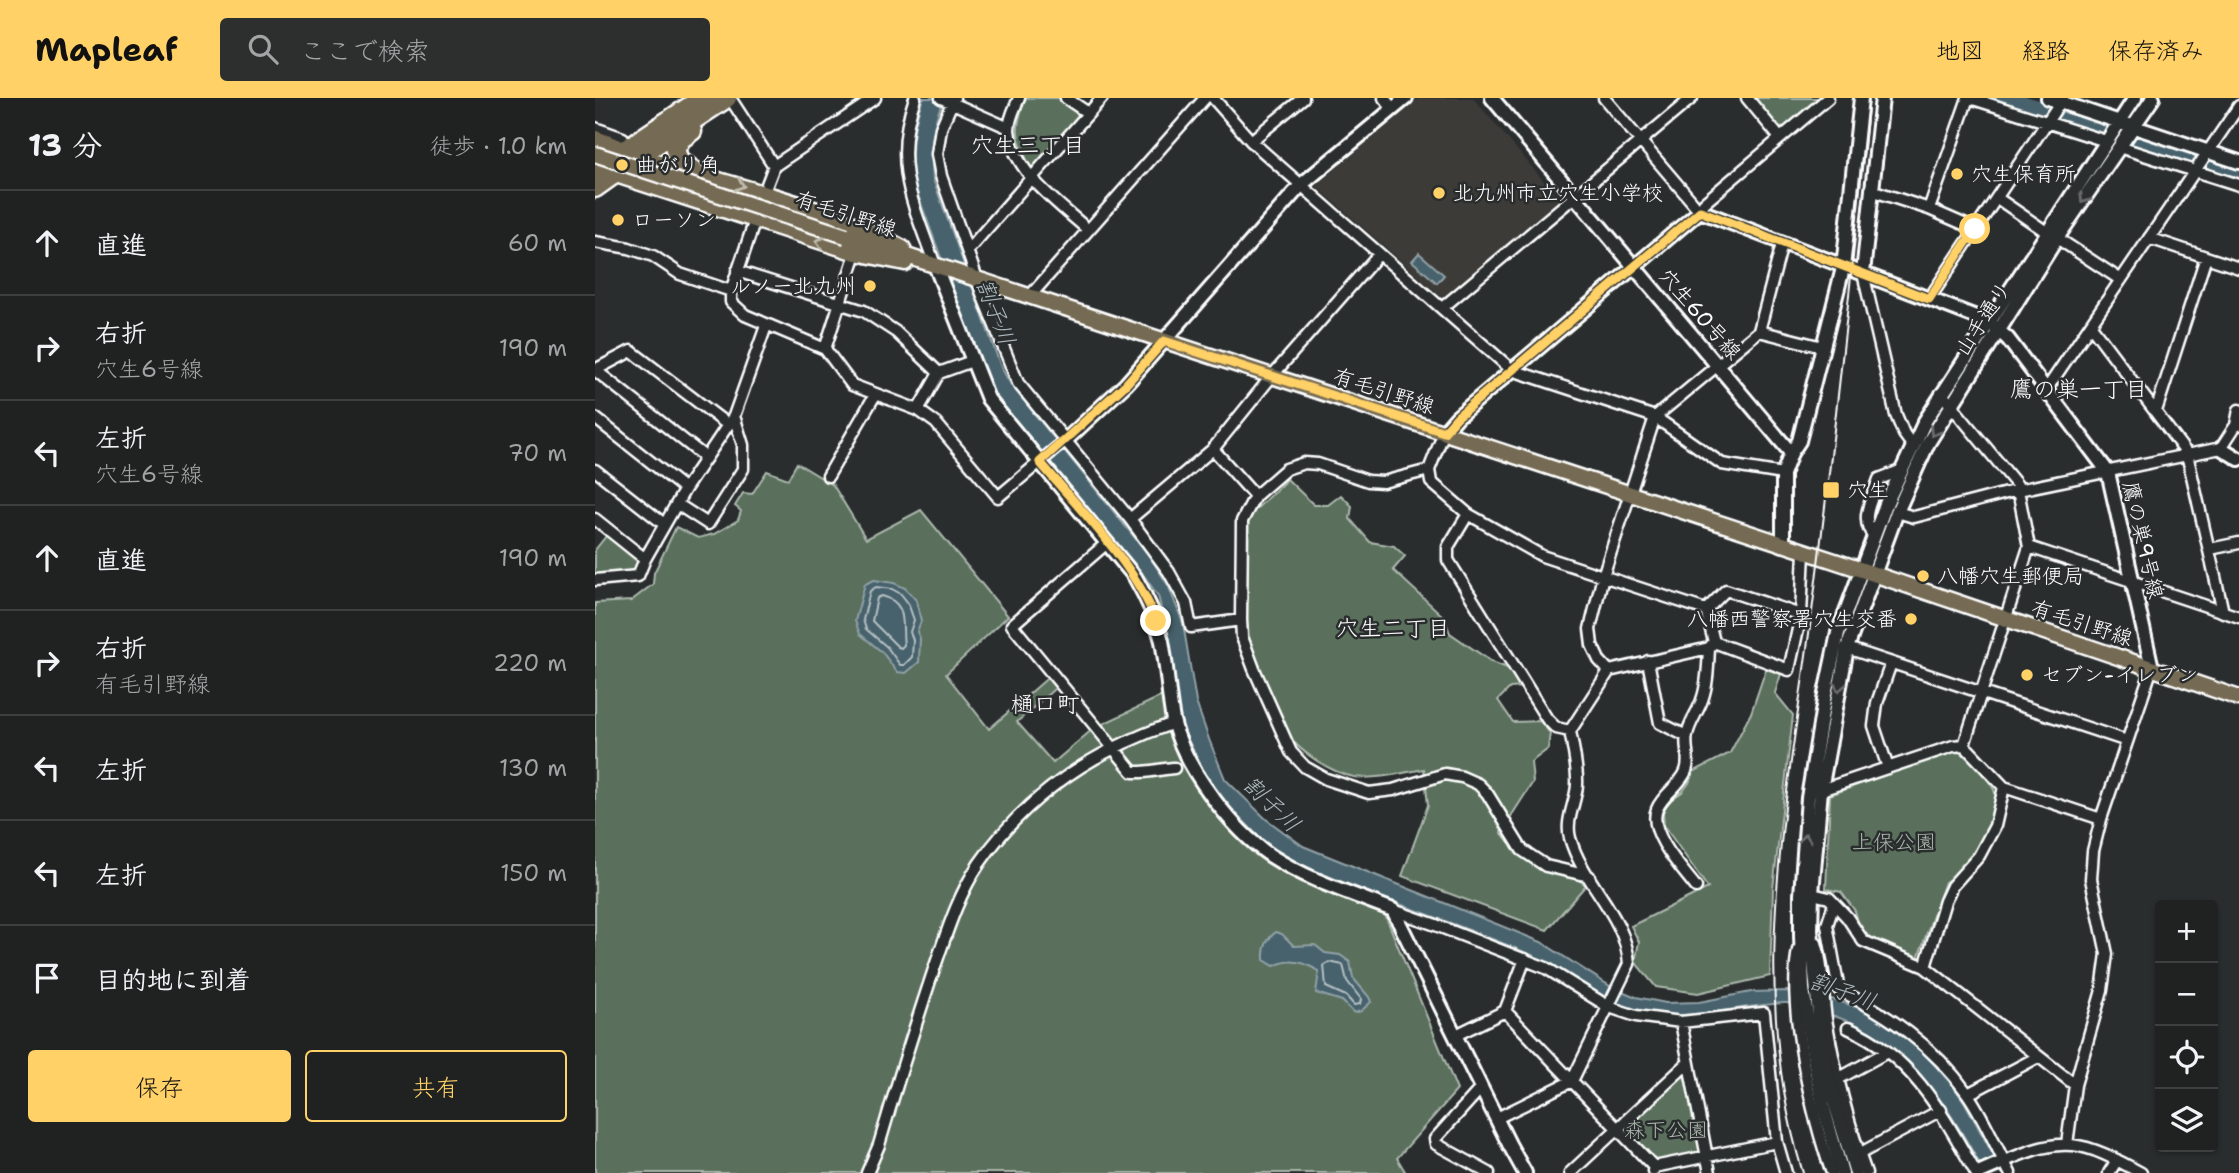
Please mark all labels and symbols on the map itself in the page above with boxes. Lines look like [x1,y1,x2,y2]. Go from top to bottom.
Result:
district label: 穴生三丁目 [971,130,1086,160]
place label: 曲がり角 [636,151,720,179]
marker: 曲がり角 [614,157,630,173]
place label: 穴生保育所 [1971,160,2076,188]
marker: 穴生保育所 [1949,166,1965,182]
one-way arrow [734,177,746,192]
place label: 北九州市立穴生小学校 [1453,179,1663,207]
street label: 有毛引野線 [792,184,900,244]
marker: 北九州市立穴生小学校 [1431,185,1447,201]
one-way arrow [2079,191,2092,204]
place label: ローソン [632,206,716,234]
marker: ローソン [610,212,626,228]
route start [1959,213,1990,244]
one-way arrow [815,235,827,250]
street label: 穴生60号線 [1652,262,1748,366]
place label: ルノー北九州 [730,272,856,300]
water label: 割子川 [970,274,1022,350]
street label: 山手通り [1948,276,2018,362]
marker: ルノー北九州 [862,278,878,294]
street label: 有毛引野線 [1330,361,1438,421]
district label: 鷹の巣一丁目 [2010,374,2148,404]
one-way arrow [1930,425,1943,438]
place label: 穴生 [1847,476,1889,504]
street label: 鷹の巣9号線 [2116,479,2170,601]
marker: 穴生 [1821,480,1841,500]
place label: 八幡穴生郵便局 [1937,562,2084,590]
marker: 八幡穴生郵便局 [1915,568,1931,584]
street label: 有毛引野線 [2028,593,2136,653]
route end [1140,605,1171,636]
place label: 八幡西警察署穴生交番 [1687,605,1897,633]
marker: 八幡西警察署穴生交番 [1903,611,1919,627]
district label: 穴生二丁目 [1336,613,1451,643]
place label: セブン-イレブン [2041,661,2198,689]
marker: セブン-イレブン [2019,667,2035,683]
one-way arrow [1833,681,1848,693]
district label: 樋口町 [1011,689,1080,719]
water label: 割子川 [1237,769,1307,839]
park label: 上保公園 [1852,828,1936,856]
one-way arrow [1797,832,1812,843]
water label: 割子川 [1805,965,1881,1017]
park label: 森下公園 [1624,1116,1708,1144]

